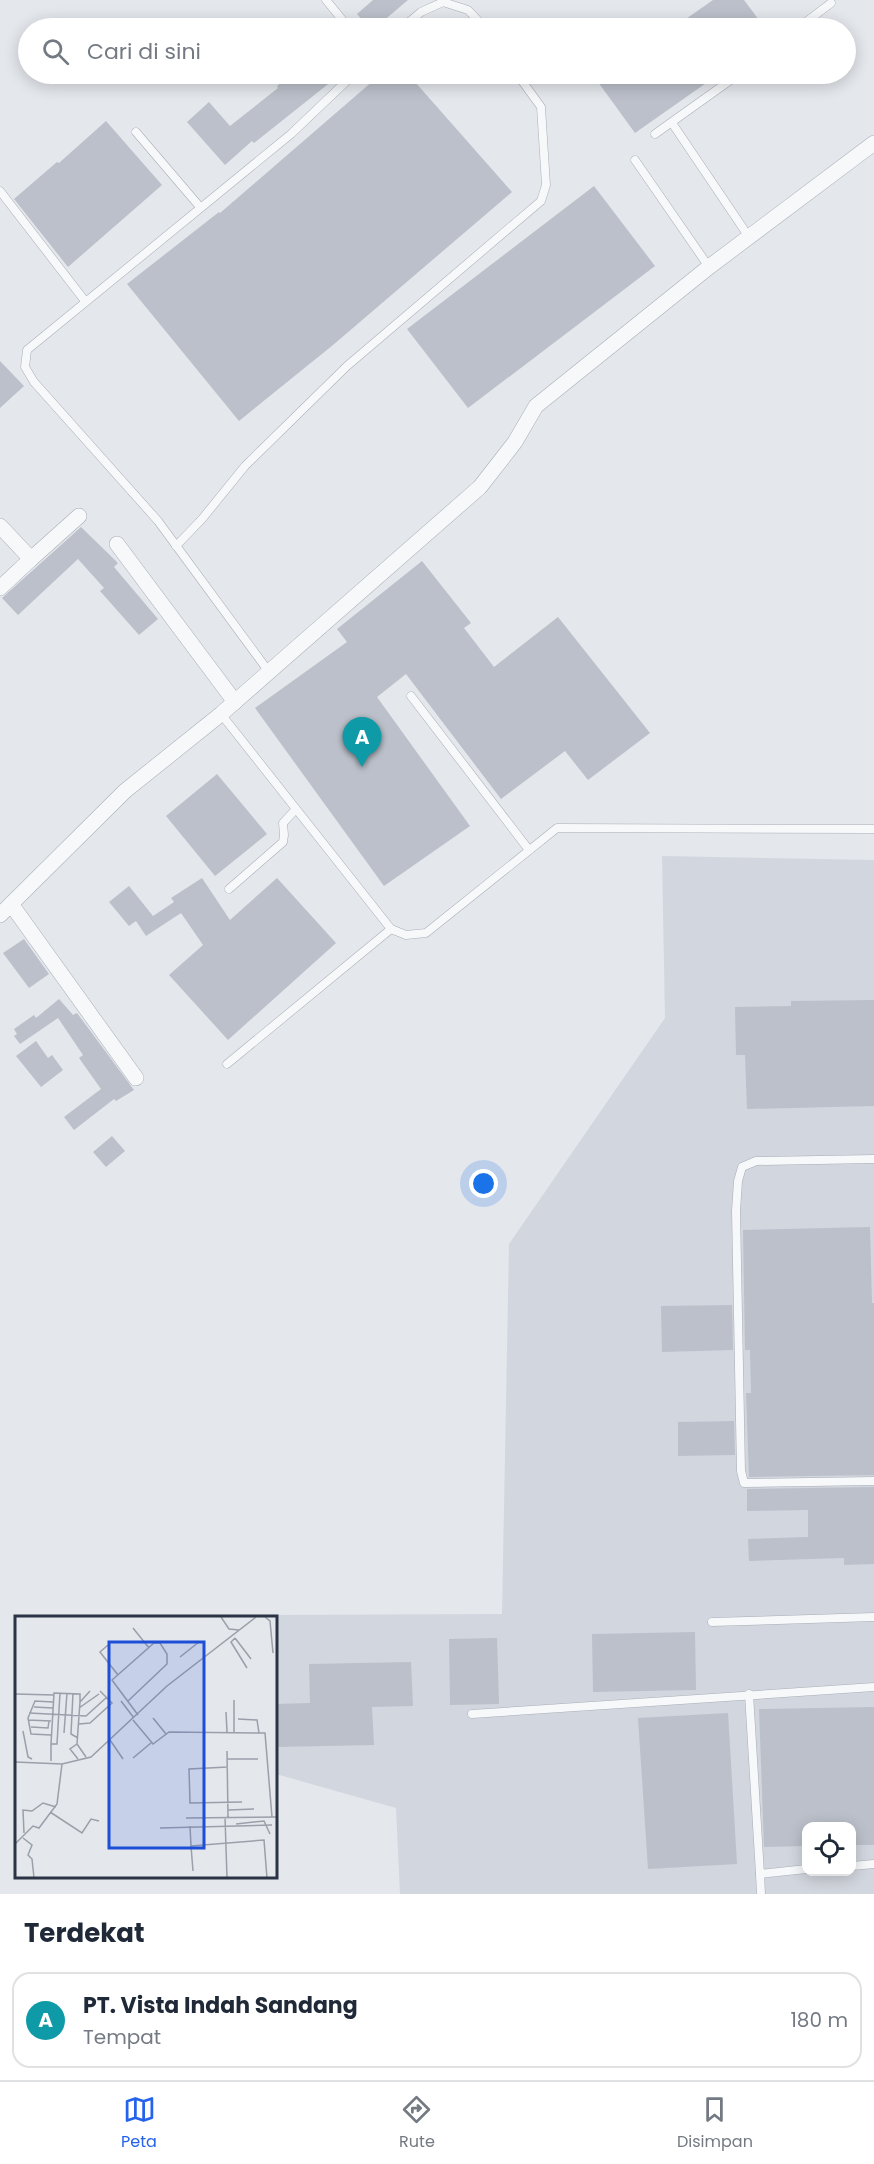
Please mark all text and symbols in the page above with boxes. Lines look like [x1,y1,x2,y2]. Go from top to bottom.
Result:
search box [18,18,856,84]
icon: search [39,35,72,68]
text: Cari di sini [87,36,201,67]
pin: A [342,718,382,767]
your location [469,1169,498,1198]
inset map [15,1616,278,1879]
map controls [802,1822,856,1876]
button: locate [802,1822,856,1876]
text: Terdekat [24,1915,144,1951]
text: PT. Vista Indah Sandang [83,1990,358,2021]
text: A [38,2006,53,2034]
text: 180 m [790,2006,848,2034]
text: Tempat [83,2023,161,2051]
tab: Peta [121,2093,157,2154]
tab: Rute [399,2093,435,2154]
tab: Disimpan [677,2093,753,2154]

